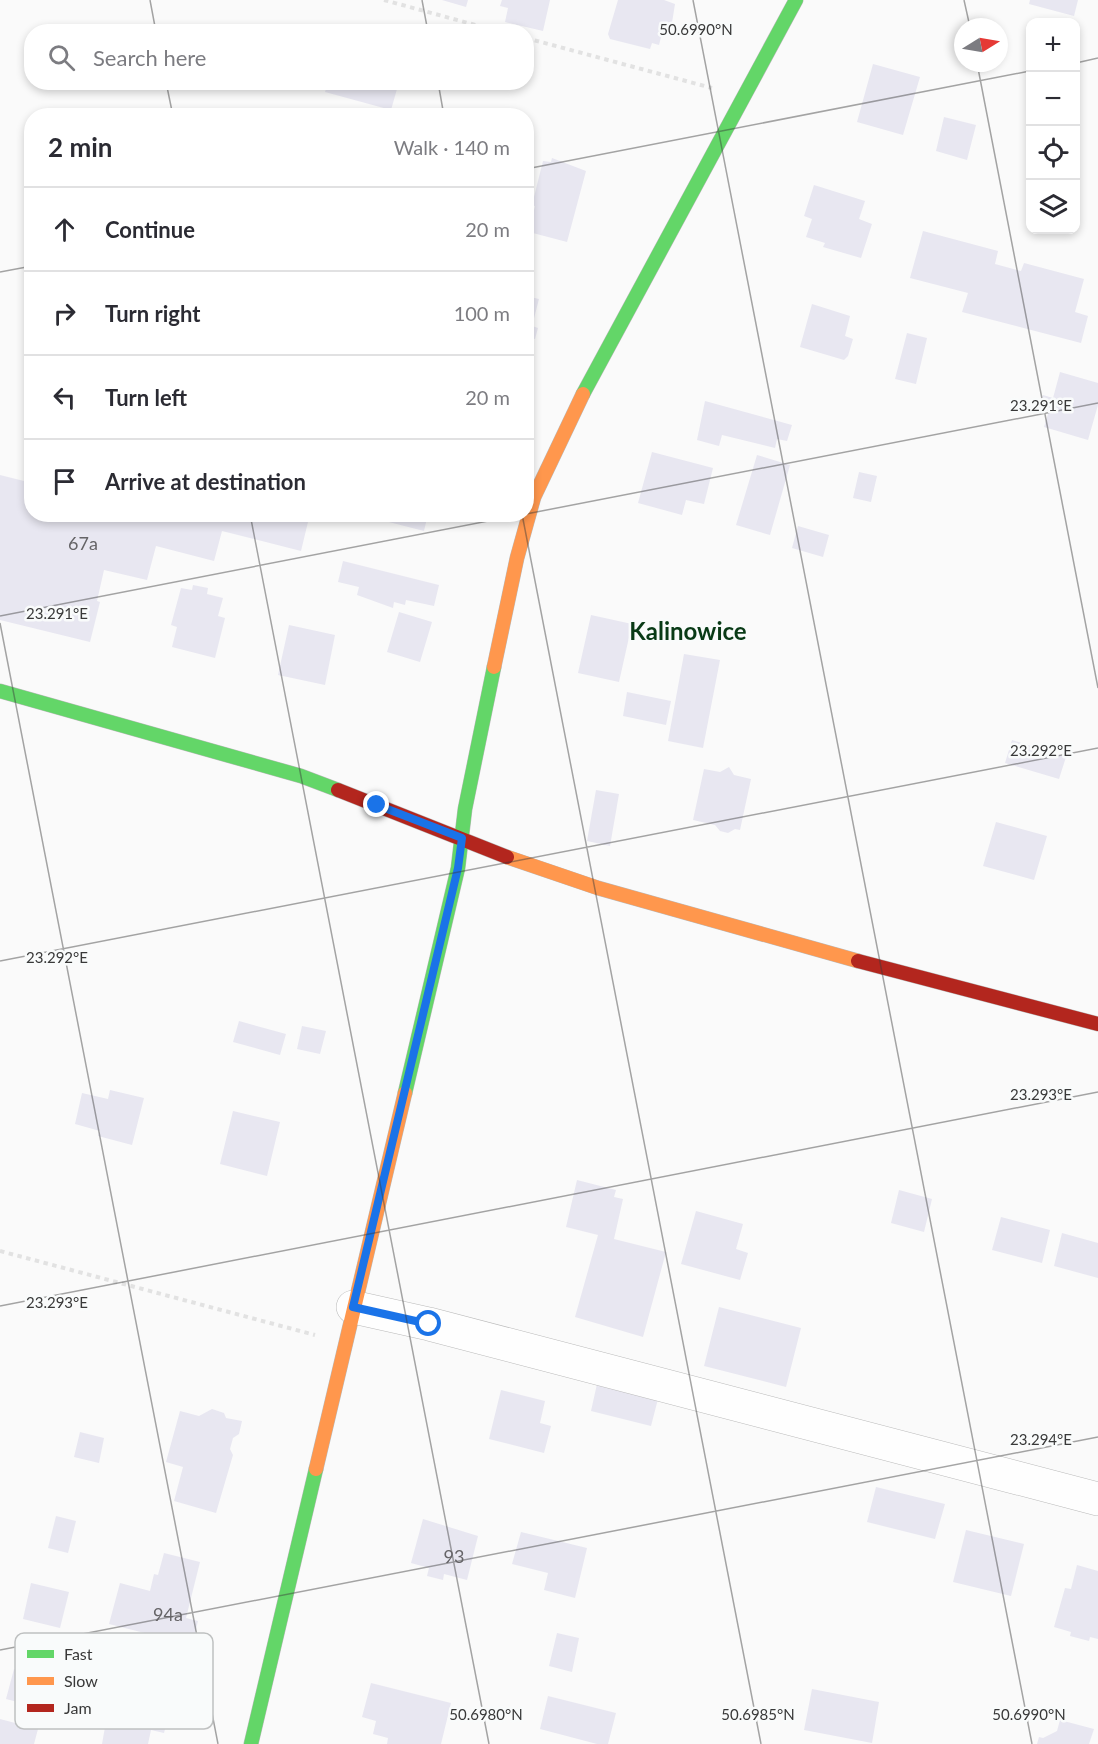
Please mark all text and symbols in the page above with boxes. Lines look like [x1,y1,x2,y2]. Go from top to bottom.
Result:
north arrow [954,18,1008,72]
map controls [1026,18,1080,234]
button: + [1026,18,1080,72]
text: 50.6990°N [659,20,733,38]
search box [24,24,534,90]
icon: search [45,41,78,74]
text: Search here [93,44,206,71]
button: − [1026,72,1080,126]
button: locate [1026,126,1080,180]
text: 2 min [48,131,112,163]
text: Walk · 140 m [394,135,510,159]
button: layers [1026,180,1080,234]
icon: ahead [48,213,81,246]
text: Continue [105,216,195,243]
text: 20 m [465,217,510,241]
icon: right [48,297,81,330]
text: Turn right [105,300,200,327]
text: 100 m [454,301,510,325]
icon: left [48,381,81,414]
text: Turn left [105,384,187,411]
text: 20 m [465,385,510,409]
text: 23.291°E [1010,396,1072,414]
icon: arrive [48,465,81,498]
text: Arrive at destination [105,468,306,495]
house number: 67a [68,532,98,554]
text: 23.291°E [26,604,88,622]
district label: Kalinowice [629,616,747,645]
text: 23.292°E [1010,741,1072,759]
route end [363,791,389,817]
text: 23.292°E [26,948,88,966]
text: 23.293°E [1010,1085,1072,1103]
text: 23.293°E [26,1293,88,1311]
route start [415,1310,441,1336]
text: 23.294°E [1010,1430,1072,1448]
house number: 93 [444,1545,464,1567]
house number: 94a [153,1603,183,1625]
legend [15,1633,213,1729]
text: Fast [64,1644,93,1663]
text: Slow [64,1671,98,1690]
text: Jam [64,1698,92,1717]
text: 50.6980°N [449,1705,523,1723]
text: 50.6985°N [721,1705,795,1723]
text: 50.6990°N [992,1705,1066,1723]

